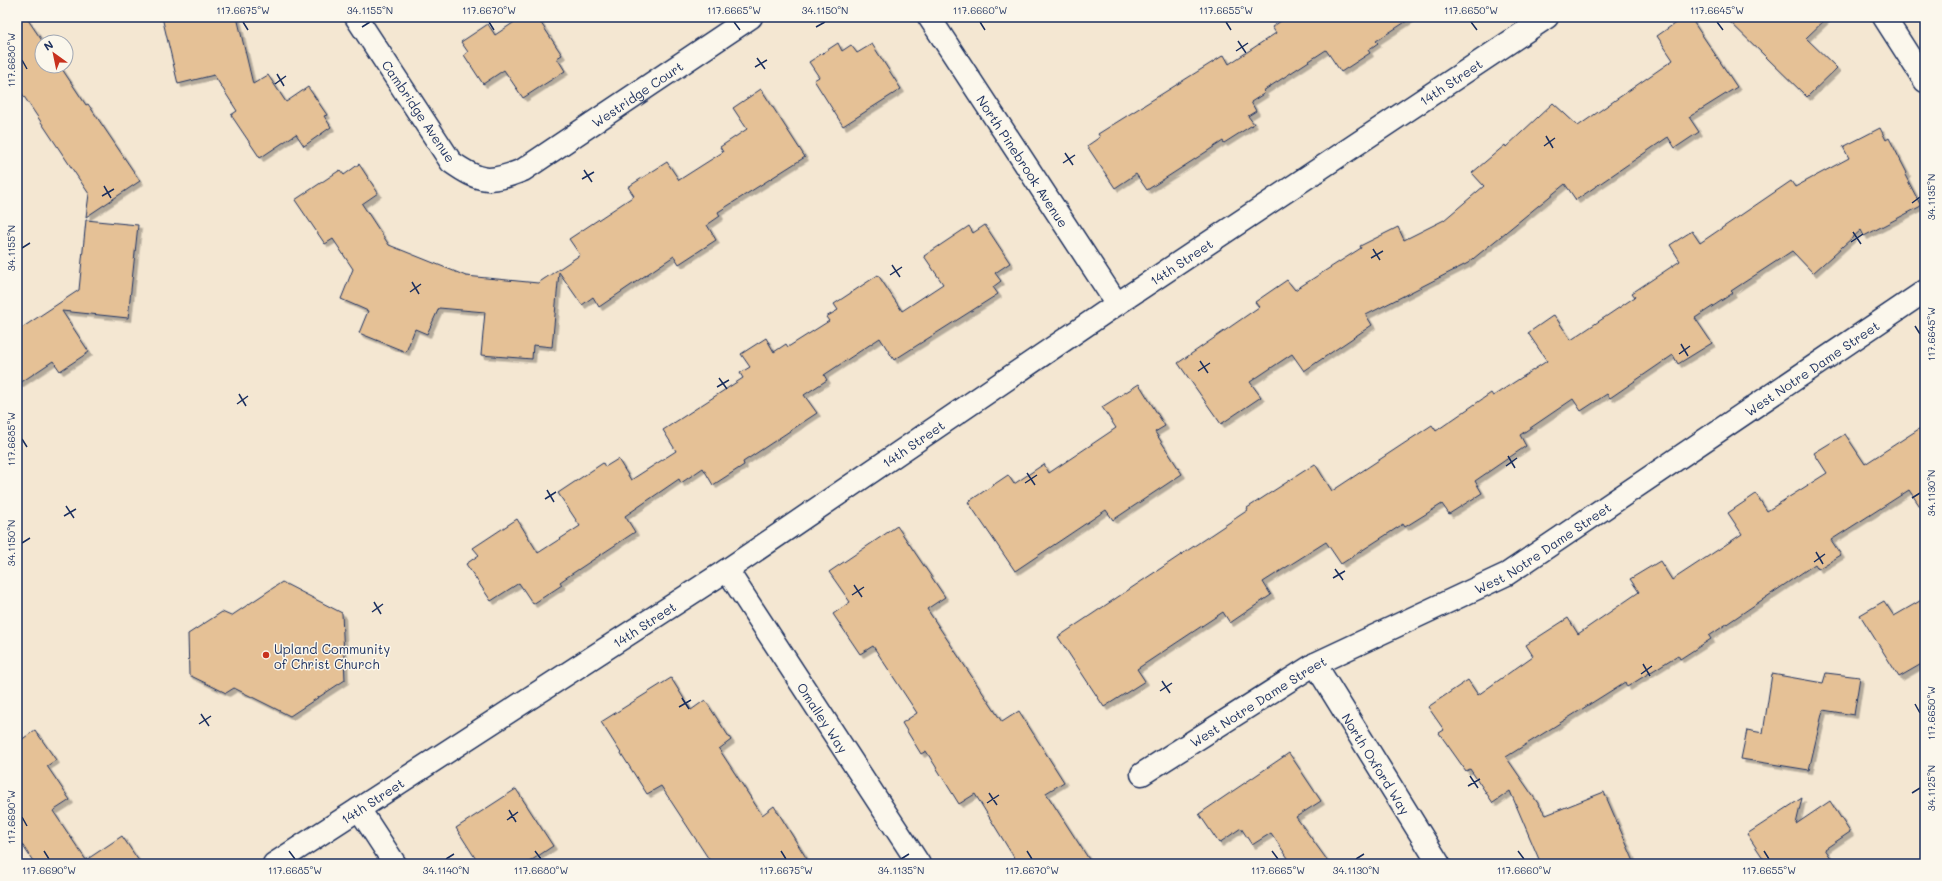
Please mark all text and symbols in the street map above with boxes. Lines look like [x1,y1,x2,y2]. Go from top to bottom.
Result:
text: 117.6675°W [216,3,270,17]
text: 34.1155°N [347,3,393,17]
text: 117.6670°W [462,3,516,17]
text: 117.6665°W [707,3,761,17]
text: 34.1150°N [802,3,848,17]
text: 117.6660°W [953,3,1007,17]
text: 117.6655°W [1199,3,1253,17]
text: 117.6650°W [1444,3,1498,17]
text: 117.6645°W [1690,3,1744,17]
text: 117.6680°W [4,33,18,87]
north arrow [34,34,74,74]
text: N [41,37,56,54]
street label: 14th Street [1416,54,1485,109]
street label: Cambridge Avenue [379,57,459,165]
street label: Westridge Court [588,57,686,130]
street label: North Pinebrook Avenue [974,92,1073,230]
text: 34.1135°N [1924,174,1938,220]
text: 34.1155°N [4,225,18,271]
street label: 14th Street [1146,234,1216,288]
text: 117.6645°W [1924,307,1938,361]
street label: West Notre Dame Street [1741,316,1882,419]
text: 117.6685°W [4,412,18,466]
street label: 14th Street [878,416,948,471]
text: 34.1130°N [1924,470,1938,516]
street label: West Notre Dame Street [1471,498,1614,597]
text: 34.1150°N [4,520,18,566]
street label: 14th Street [609,597,679,651]
place label: Upland Community of Christ Church [274,640,390,672]
marker: Upland Community of Christ Church [261,650,271,660]
street label: West Notre Dame Street [1186,651,1329,750]
street label: Omalley Way [794,679,853,756]
text: 117.6650°W [1924,686,1938,740]
street label: North Oxford Way [1339,710,1415,817]
text: 34.1125°N [1924,765,1938,811]
street label: 14th Street [337,773,407,827]
text: 117.6690°W [4,790,18,844]
text: 117.6690°W [22,863,76,877]
text: 117.6685°W [268,863,322,877]
text: 34.1140°N [423,863,469,877]
text: 117.6680°W [514,863,568,877]
text: 117.6675°W [759,863,813,877]
text: 34.1135°N [878,863,924,877]
text: 117.6670°W [1005,863,1059,877]
text: 117.6665°W [1251,863,1305,877]
text: 34.1130°N [1333,863,1379,877]
text: 117.6660°W [1497,863,1551,877]
text: 117.6655°W [1742,863,1796,877]

